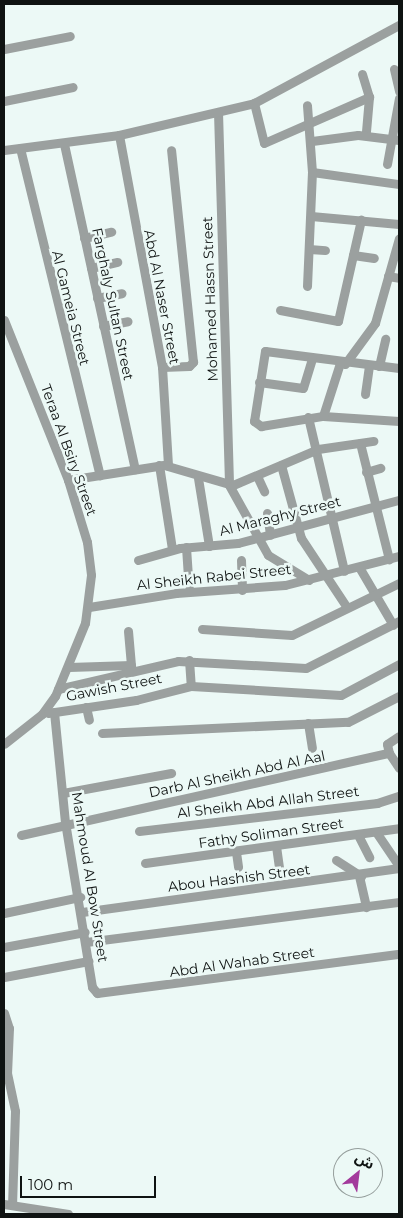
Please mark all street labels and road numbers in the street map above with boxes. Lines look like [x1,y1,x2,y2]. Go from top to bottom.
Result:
street label: Mohamed Hassn Street [199,216,221,382]
street label: Farghaly Sultan Street [89,226,137,382]
street label: Abd Al Naser Street [141,228,183,366]
street label: Al Gameia Street [49,249,93,367]
street label: Teraa Al Bsiry Street [37,382,101,518]
street label: Al Maraghy Street [217,493,343,539]
street label: Al Sheikh Rabei Street [136,561,292,593]
street label: Gawish Street [65,669,163,705]
street label: Darb Al Sheikh Abd Al Aal [147,747,327,801]
street label: Al Sheikh Abd Allah Street [176,782,360,822]
street label: Mahmoud Al Bow Street [68,791,112,963]
street label: Fathy Soliman Street [197,814,345,852]
street label: Abou Hashish Street [167,861,311,895]
street label: Abd Al Wahab Street [168,943,316,981]

